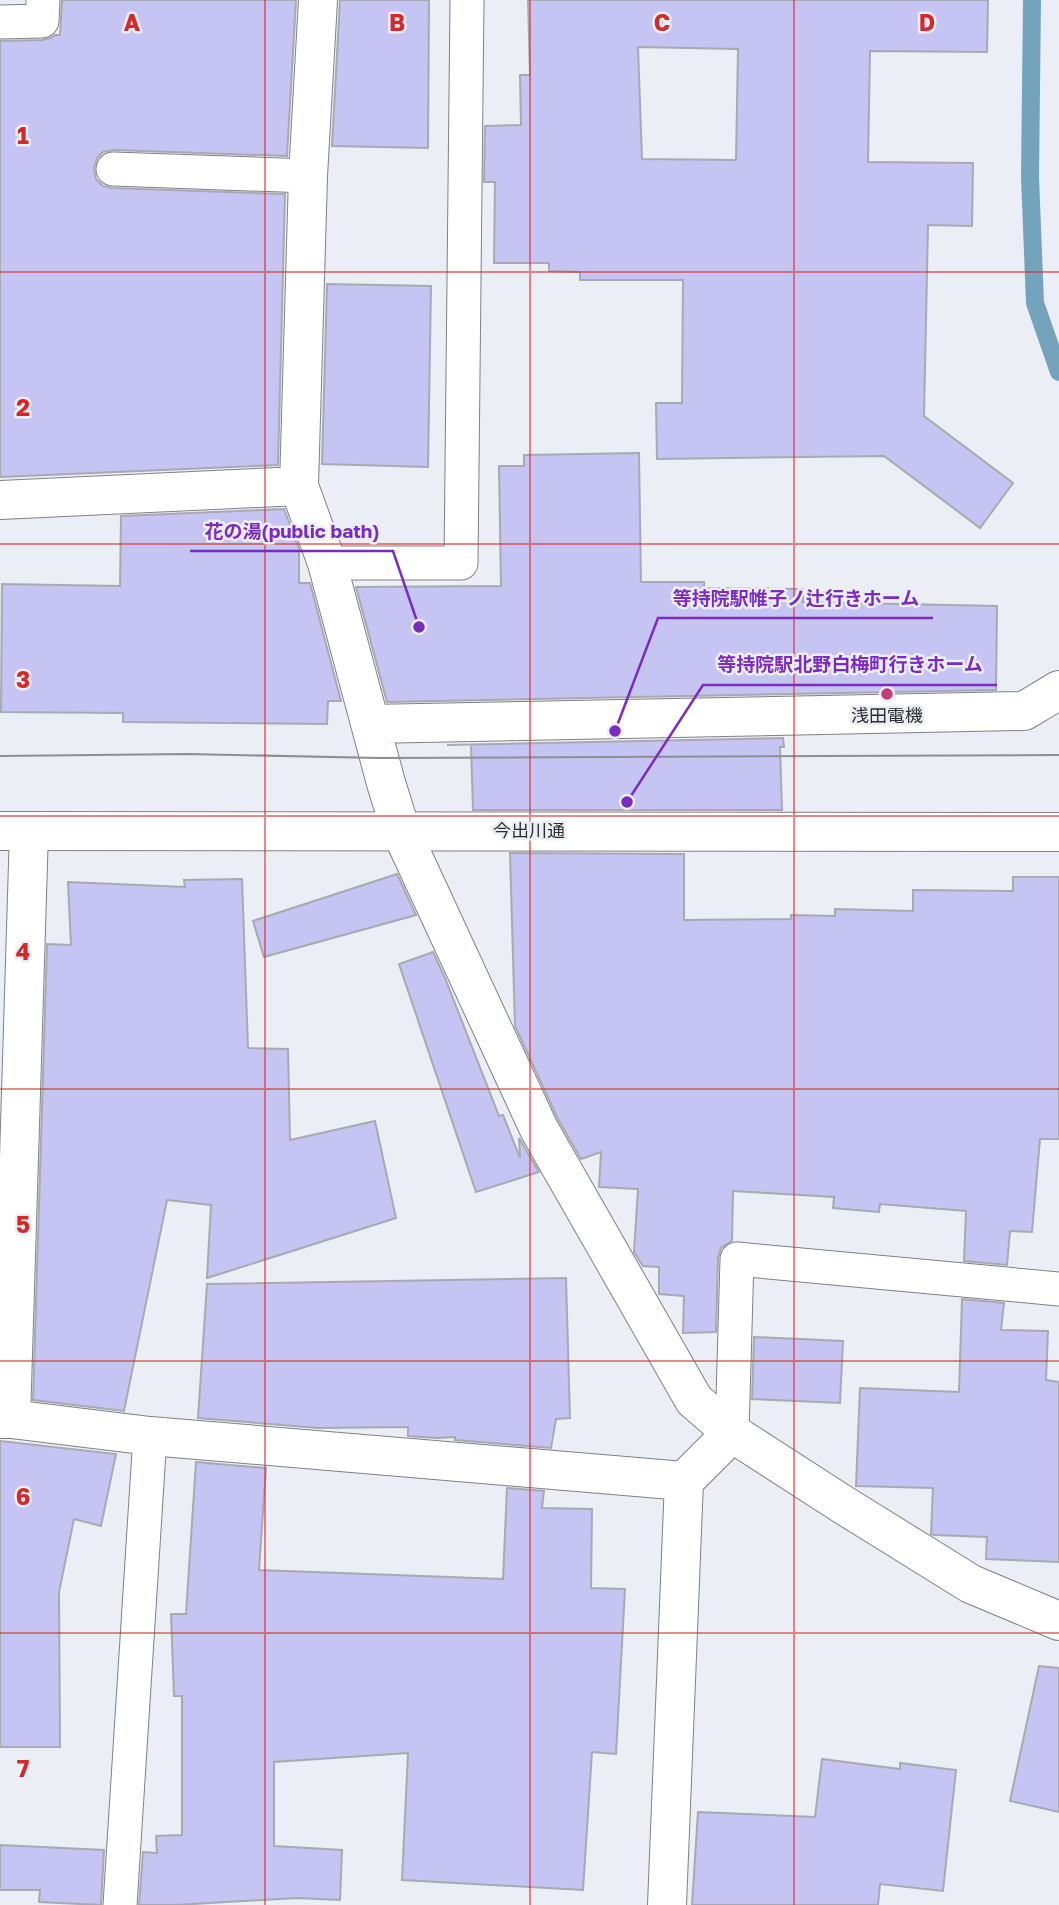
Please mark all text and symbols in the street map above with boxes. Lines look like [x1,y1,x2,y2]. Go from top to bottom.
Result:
text: A [124,8,141,36]
text: B [389,8,405,36]
text: C [654,8,670,36]
text: D [919,8,935,36]
text: 1 [17,121,29,149]
text: 2 [16,393,30,421]
callout: 花の湯(public bath) [190,511,393,551]
text: 花の湯(public bath) [204,519,380,542]
callout: 等持院駅帷子ノ辻行きホーム [658,578,933,618]
text: 等持院駅帷子ノ辻行きホーム [673,586,919,609]
callout: 等持院駅北野白梅町行きホーム [703,645,997,685]
text: 等持院駅北野白梅町行きホーム [717,652,983,675]
text: 3 [16,665,30,693]
marker: 浅田電機 [879,686,895,702]
place label: 浅田電機 [851,704,923,726]
street label: 今出川通 [493,819,565,841]
text: 4 [16,937,30,965]
text: 5 [16,1210,30,1238]
text: 6 [16,1482,30,1510]
text: 7 [17,1754,29,1782]

